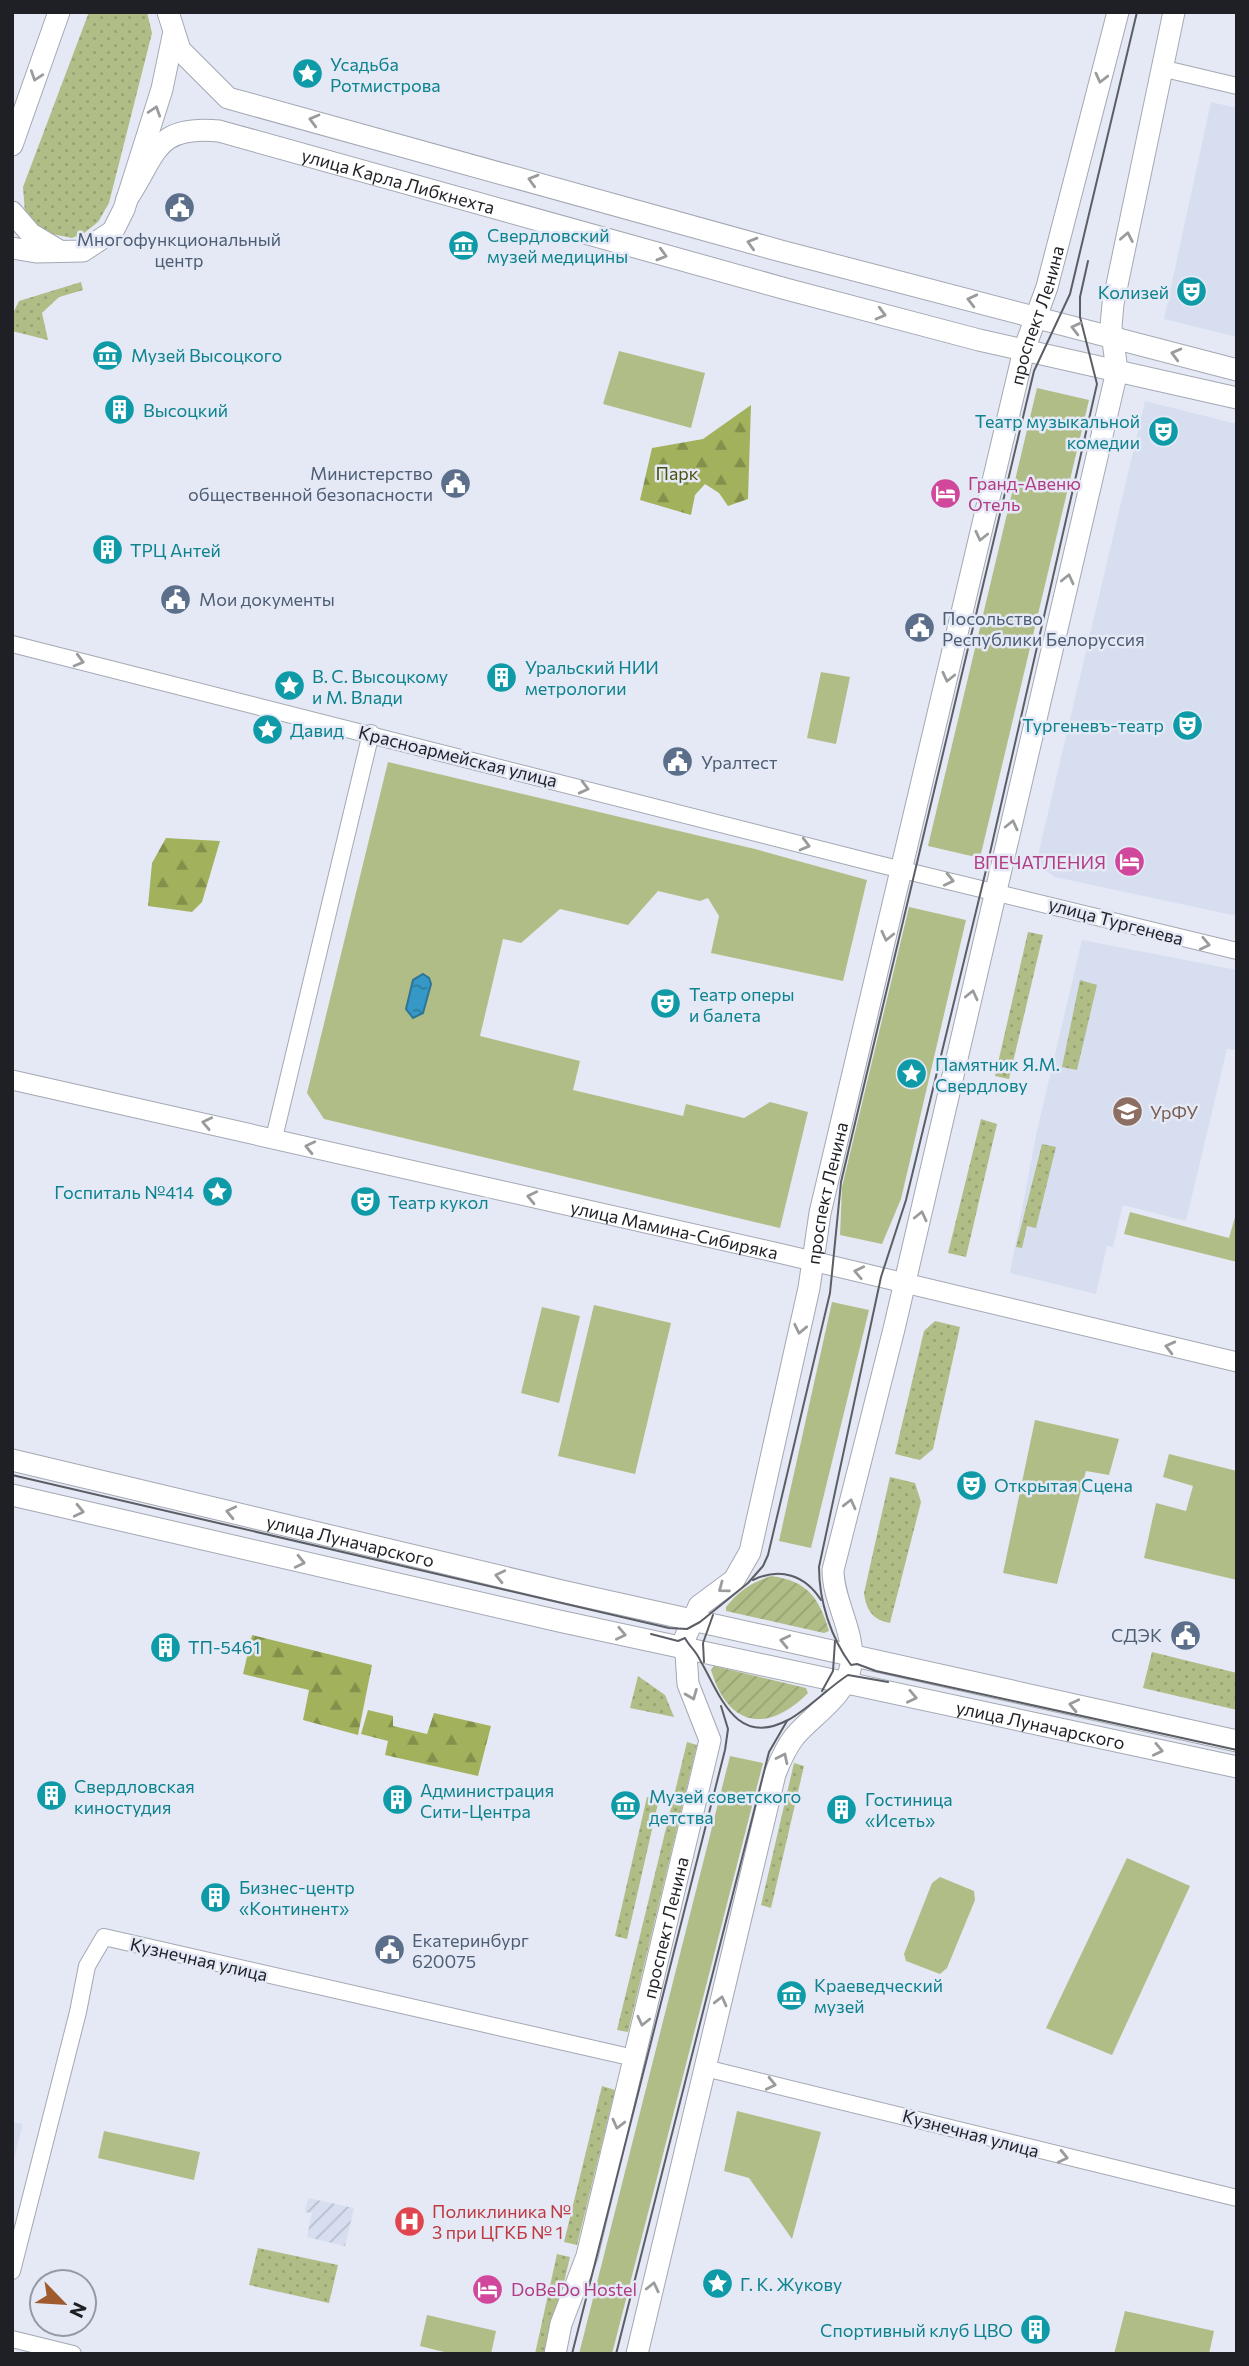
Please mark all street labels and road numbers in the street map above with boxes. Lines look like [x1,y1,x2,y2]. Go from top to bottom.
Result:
street label: улица Карла Либкнехта [299,144,497,218]
street label: проспект Ленина [1005,243,1068,387]
street label: Красноармейская улица [356,721,560,791]
street label: улица Тургенева [1046,892,1186,950]
street label: проспект Ленина [802,1120,852,1266]
street label: улица Мамина-Сибиряка [568,1195,780,1264]
street label: улица Луначарского [264,1510,437,1571]
street label: улица Луначарского [954,1696,1127,1754]
street label: проспект Ленина [638,1854,693,2001]
street label: Кузнечная улица [128,1932,270,1986]
street label: Кузнечная улица [900,2104,1042,2162]

